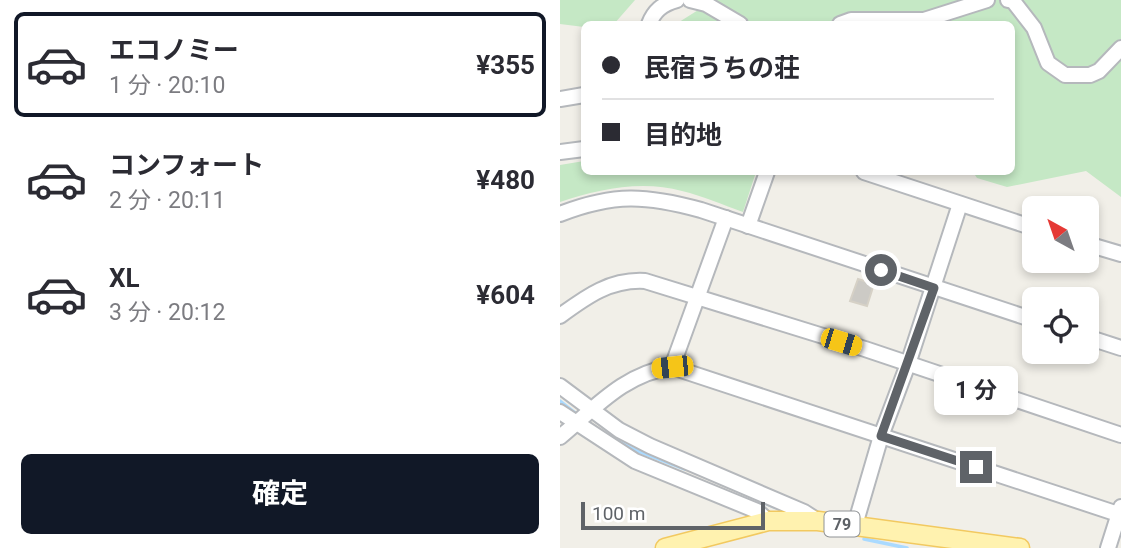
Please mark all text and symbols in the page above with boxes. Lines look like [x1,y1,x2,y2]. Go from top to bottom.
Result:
icon: car [25,33,88,96]
text: エコノミー [109,35,239,65]
text: ¥355 [476,50,535,80]
text: 民宿うちの荘 [644,53,800,83]
text: 1 分 · 20:10 [109,72,225,99]
text: 目的地 [644,120,722,150]
icon: car [25,148,88,211]
text: コンフォート [109,150,264,180]
text: ¥480 [476,165,535,195]
text: 2 分 · 20:11 [109,187,225,214]
north arrow [1022,196,1099,273]
map controls [1022,196,1099,364]
route start [865,254,897,286]
icon: car [25,263,88,326]
text: XL [109,263,140,293]
text: ¥604 [476,280,535,310]
button: locate [1022,287,1099,364]
text: 3 分 · 20:12 [109,299,225,326]
car [818,326,865,358]
car [651,354,694,380]
callout: 1 分 [934,365,1018,414]
text: 1 分 [955,377,997,404]
route end [960,451,992,483]
button: 確定 [21,454,539,534]
scale bar [581,499,765,531]
text: 100 m [592,502,645,525]
road number: 79 [824,512,860,537]

